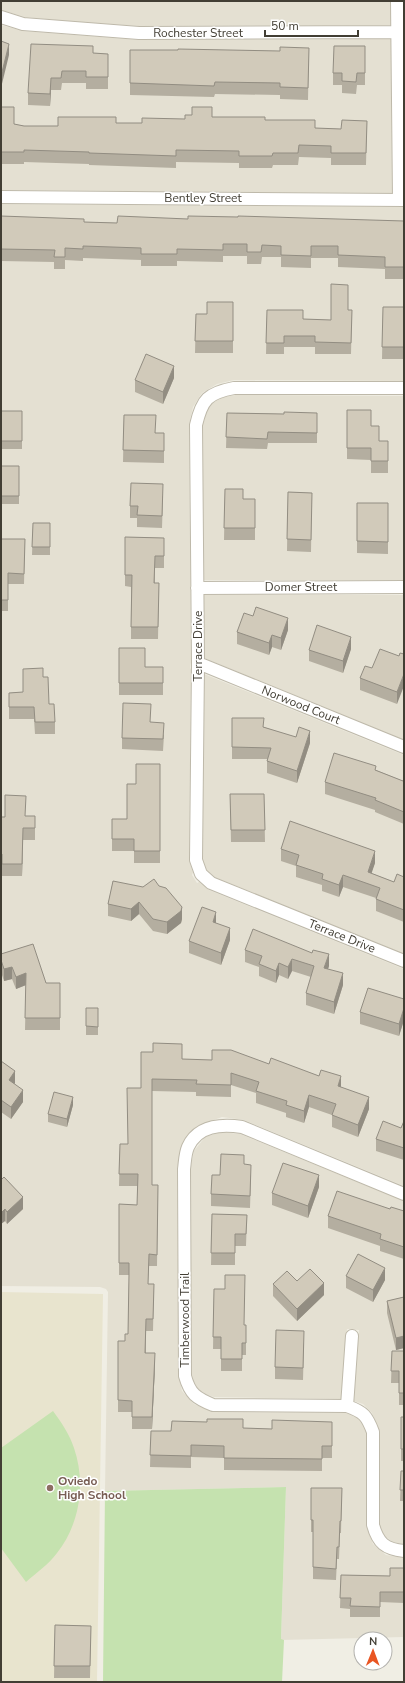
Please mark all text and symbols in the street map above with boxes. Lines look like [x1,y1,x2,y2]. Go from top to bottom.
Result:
scale bar [265,12,358,38]
text: 50 m [271,18,299,34]
street label: Rochester Street [153,25,244,41]
street label: Bentley Street [164,190,242,206]
street label: Domer Street [265,579,338,595]
street label: Terrace Drive [190,611,206,681]
street label: Norwood Court [259,682,343,728]
street label: Terrace Drive [306,915,378,957]
street label: Timberwood Trail [177,1272,193,1367]
place label: Oviedo High School [58,1473,126,1503]
marker: Oviedo High School [45,1483,55,1493]
north arrow [353,1631,393,1671]
text: N [369,1634,377,1649]

